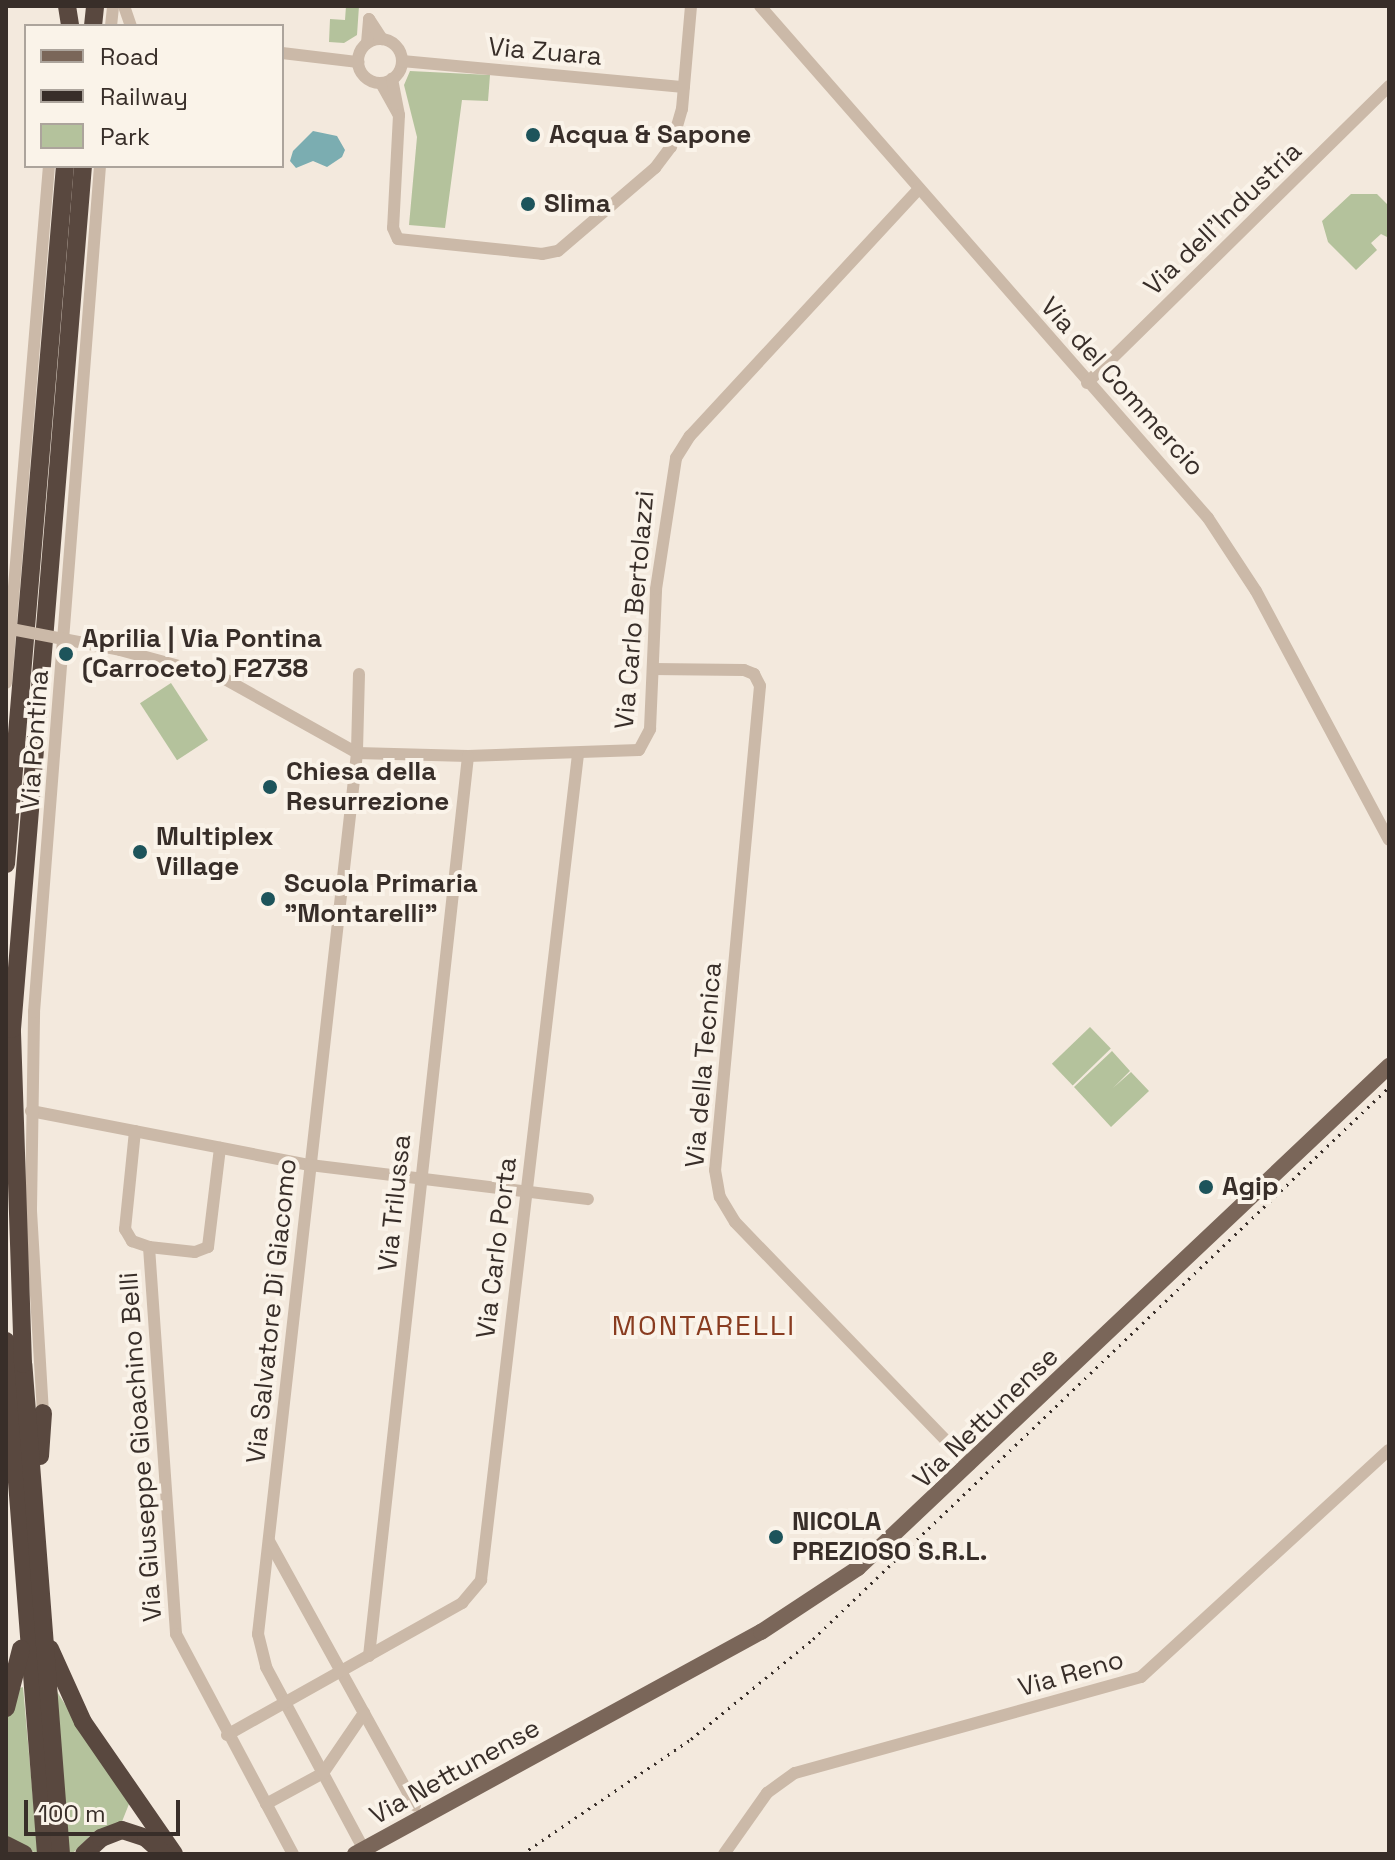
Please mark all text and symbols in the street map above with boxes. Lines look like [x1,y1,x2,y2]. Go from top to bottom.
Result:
legend [24,24,284,168]
street label: Via Zuara [487,31,603,73]
text: Road [100,41,159,72]
text: Railway [100,81,188,112]
place label: Acqua & Sapone [549,119,751,151]
text: Park [100,121,150,152]
marker: Acqua & Sapone [524,126,542,144]
street label: Via dell'Industria [1138,136,1308,302]
place label: Slima [544,188,611,220]
marker: Slima [519,195,537,213]
street label: Via del Commercio [1034,291,1210,483]
street label: Via Carlo Bertolazzi [609,489,661,731]
place label: Aprilia | Via Pontina (Carroceto) F2738 [82,623,322,684]
marker: Aprilia | Via Pontina (Carroceto) F2738 [57,645,75,663]
street label: Via Pontina [15,669,55,811]
place label: Chiesa della Resurrezione [286,756,449,818]
marker: Chiesa della Resurrezione [261,778,279,796]
place label: Multiplex Village [156,821,274,882]
marker: Multiplex Village [131,843,149,861]
place label: Scuola Primaria "Montarelli" [284,868,478,930]
marker: Scuola Primaria "Montarelli" [259,890,277,908]
street label: Via della Tecnica [679,961,729,1169]
street label: Via Trilussa [372,1133,418,1273]
street label: Via Carlo Porta [470,1155,524,1341]
street label: Via Salvatore Di Giacomo [240,1157,304,1465]
place label: Agip [1222,1171,1279,1203]
marker: Agip [1197,1178,1215,1196]
street label: Via Giuseppe Gioachino Belli [113,1271,169,1623]
district label: MONTARELLI [612,1308,796,1342]
street label: Via Nettunense [907,1341,1065,1495]
place label: NICOLA PREZIOSO S.R.L. [792,1506,987,1568]
marker: NICOLA PREZIOSO S.R.L. [767,1528,785,1546]
street label: Via Reno [1015,1644,1127,1704]
street label: Via Nettunense [365,1712,545,1832]
scale bar [28,1784,184,1834]
text: 100 m [38,1798,106,1829]

